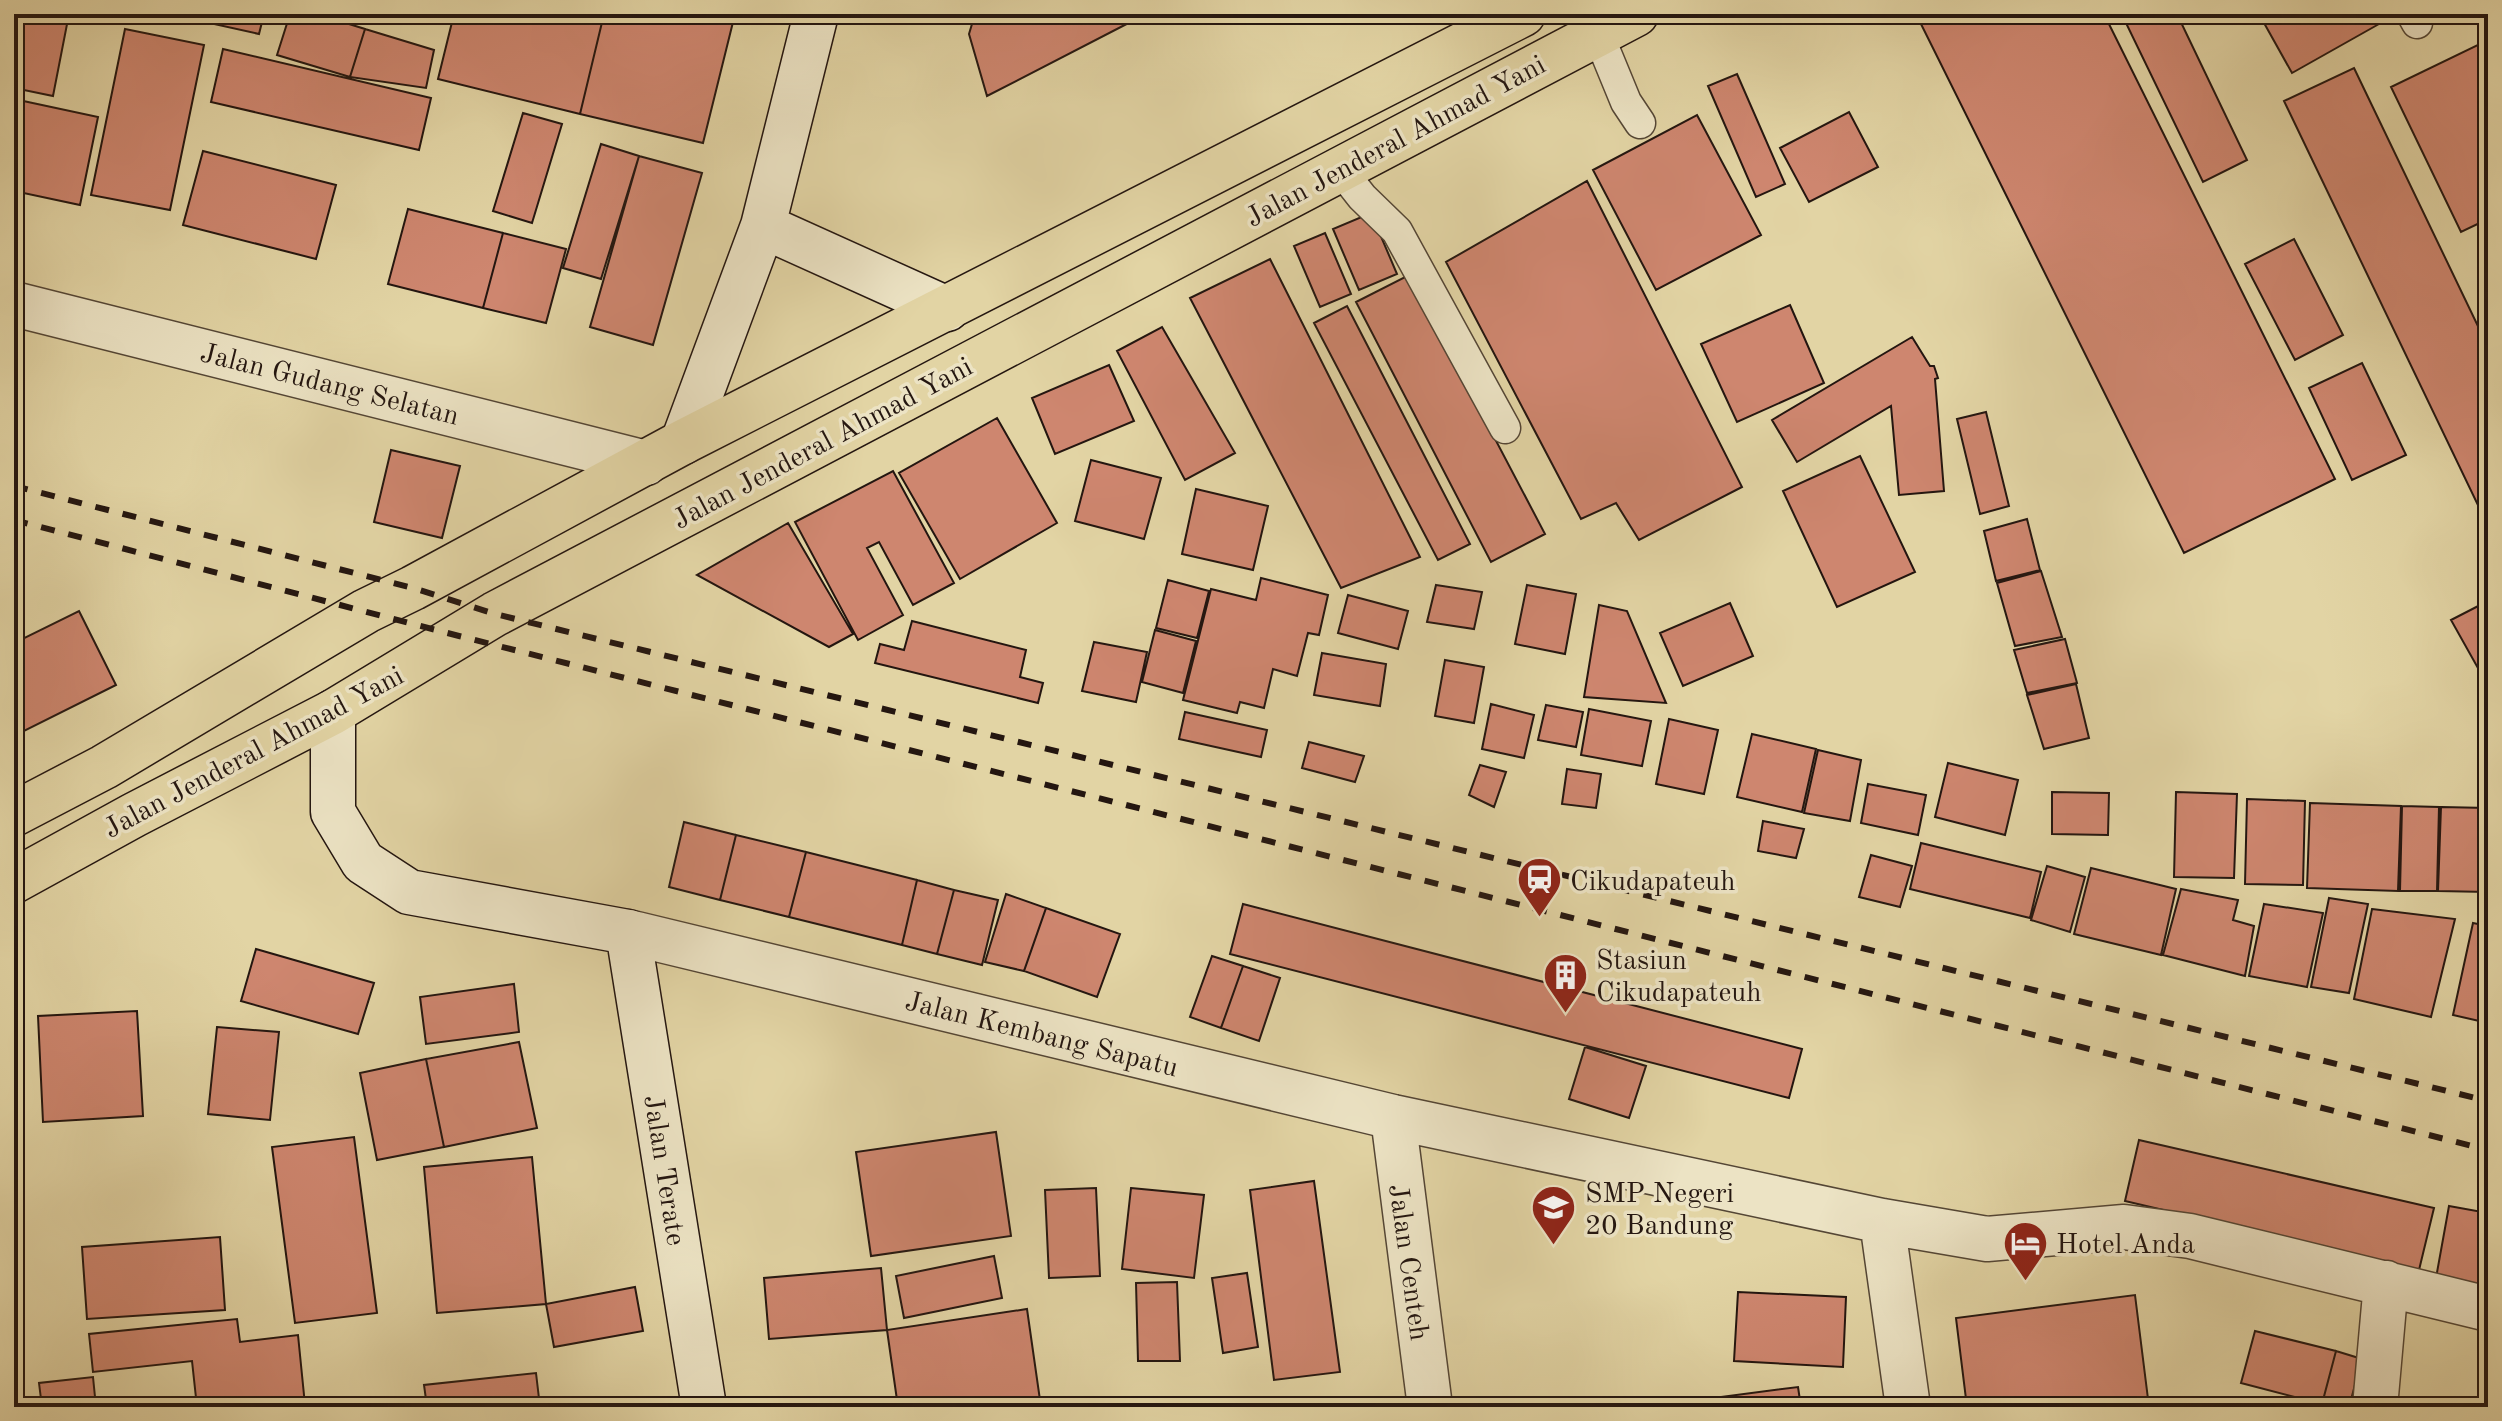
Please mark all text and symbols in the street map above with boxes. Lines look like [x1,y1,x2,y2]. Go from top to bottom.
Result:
street label: Jalan Jenderal Ahmad Yani [1242,52,1551,234]
street label: Jalan Gudang Selatan [197,340,461,432]
street label: Jalan Jenderal Ahmad Yani [669,354,978,536]
street label: Jalan Jenderal Ahmad Yani [100,663,409,845]
station icon: Cikudapateuh [1515,856,1563,919]
place label: Cikudapateuh [1570,869,1735,897]
place label: Stasiun Cikudapateuh [1596,948,1761,1008]
building icon: Stasiun Cikudapateuh [1541,951,1589,1014]
street label: Jalan Kembang Sapatu [902,988,1181,1083]
street label: Jalan Terate [637,1093,689,1248]
place label: SMP Negeri 20 Bandung [1585,1181,1734,1241]
street label: Jalan Centeh [1382,1182,1432,1343]
school or university icon: SMP Negeri 20 Bandung [1530,1184,1578,1247]
hotel icon: Hotel Anda [2001,1219,2049,1282]
place label: Hotel Anda [2056,1232,2195,1260]

